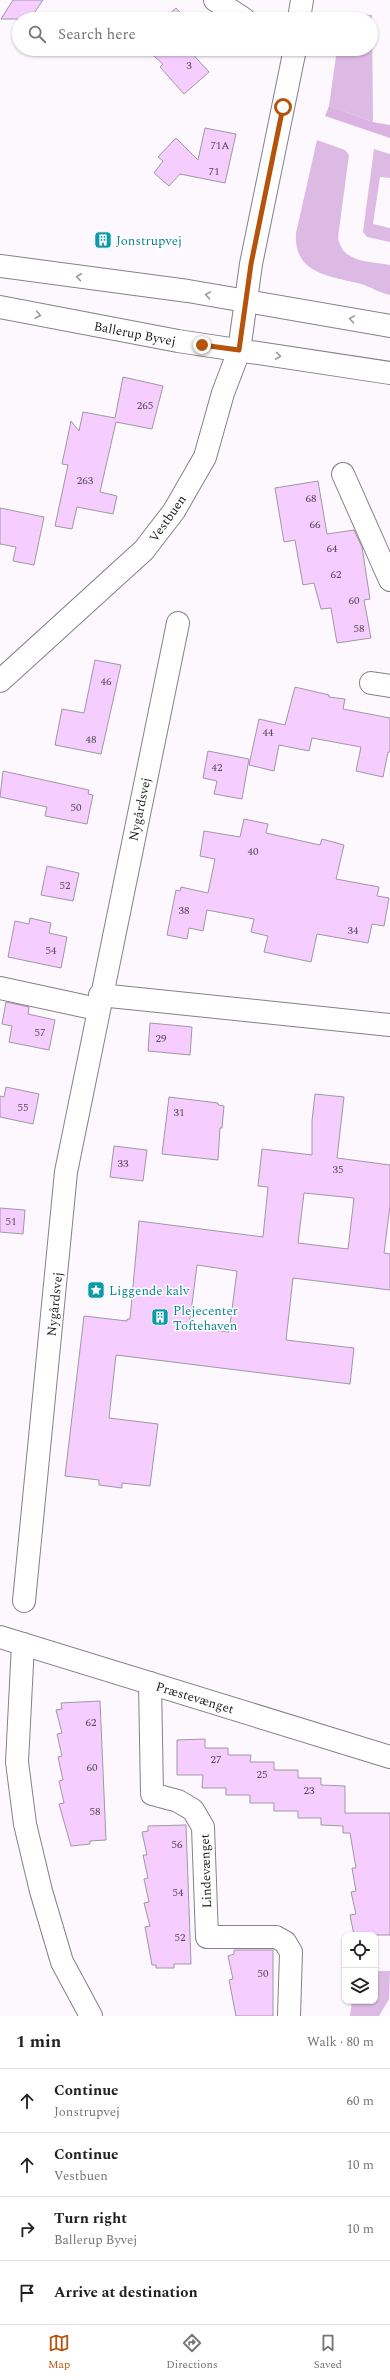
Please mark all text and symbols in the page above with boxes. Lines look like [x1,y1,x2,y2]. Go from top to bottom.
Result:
search box [12,12,378,56]
icon: search [26,23,48,45]
text: Search here [58,23,136,46]
house number: 3 [186,57,192,74]
route start [274,98,292,116]
house number: 71A [210,137,230,154]
house number: 71 [209,163,220,180]
building icon: Jonstrupvej [93,230,113,250]
place label: Jonstrupvej [116,231,182,251]
one-way arrow [76,273,82,282]
one-way arrow [205,291,211,300]
one-way arrow [35,310,41,318]
one-way arrow [348,315,355,324]
street label: Ballerup Byvej [92,316,178,352]
route end [193,336,211,354]
one-way arrow [275,351,281,360]
house number: 265 [137,397,153,414]
house number: 263 [77,472,94,489]
street label: Vestbuen [144,490,192,546]
house number: 68 [306,490,317,507]
house number: 66 [310,516,321,533]
house number: 64 [327,540,338,557]
house number: 62 [331,566,342,583]
house number: 60 [349,592,360,609]
house number: 58 [354,620,365,637]
house number: 46 [101,673,112,690]
house number: 44 [263,724,274,741]
house number: 48 [86,731,97,748]
house number: 42 [212,759,223,776]
street label: Nygårdsvej [123,776,156,843]
house number: 50 [71,799,82,816]
house number: 40 [248,843,259,860]
house number: 52 [60,877,71,894]
house number: 38 [179,902,190,919]
house number: 34 [348,922,359,939]
house number: 54 [46,942,57,959]
house number: 57 [35,1024,46,1041]
house number: 29 [156,1030,167,1047]
house number: 55 [18,1099,29,1116]
house number: 31 [174,1104,185,1121]
house number: 33 [118,1155,129,1172]
house number: 35 [333,1161,344,1178]
house number: 51 [6,1213,17,1230]
street label: Nygårdsvej [42,1271,68,1337]
place icon: Liggende kalv [86,1280,106,1300]
place label: Liggende kalv [109,1281,190,1301]
place label: Plejecenter Toftehaven [173,1301,238,1336]
building icon: Plejecenter Toftehaven [150,1307,170,1327]
street label: Præstevænget [153,1677,237,1719]
house number: 62 [86,1714,97,1731]
house number: 27 [211,1751,222,1768]
house number: 60 [87,1759,98,1776]
house number: 25 [257,1766,268,1783]
house number: 23 [304,1782,315,1799]
house number: 58 [90,1803,101,1820]
street label: Lindevænget [195,1833,217,1909]
house number: 56 [172,1836,183,1853]
house number: 54 [173,1884,184,1901]
house number: 52 [175,1929,186,1946]
map controls [342,1932,378,2004]
button: locate [342,1932,378,1968]
house number: 50 [258,1965,269,1982]
button: layers [342,1968,378,2004]
text: 1 min [16,2029,61,2055]
text: Walk · 80 m [307,2032,374,2052]
text: Continue [54,2079,119,2102]
icon: ahead [16,2090,38,2112]
text: 60 m [347,2091,374,2111]
text: Jonstrupvej [54,2102,120,2122]
text: Continue [54,2143,119,2166]
icon: ahead [16,2154,38,2176]
text: 10 m [347,2155,374,2175]
text: Vestbuen [54,2166,108,2186]
text: Turn right [54,2207,127,2230]
icon: right [16,2218,38,2240]
text: 10 m [347,2219,374,2239]
text: Ballerup Byvej [54,2230,137,2250]
text: Arrive at destination [54,2281,198,2304]
icon: arrive [16,2282,38,2304]
tab: Map [48,2332,70,2373]
tab: Directions [166,2332,218,2373]
tab: Saved [314,2332,342,2373]

